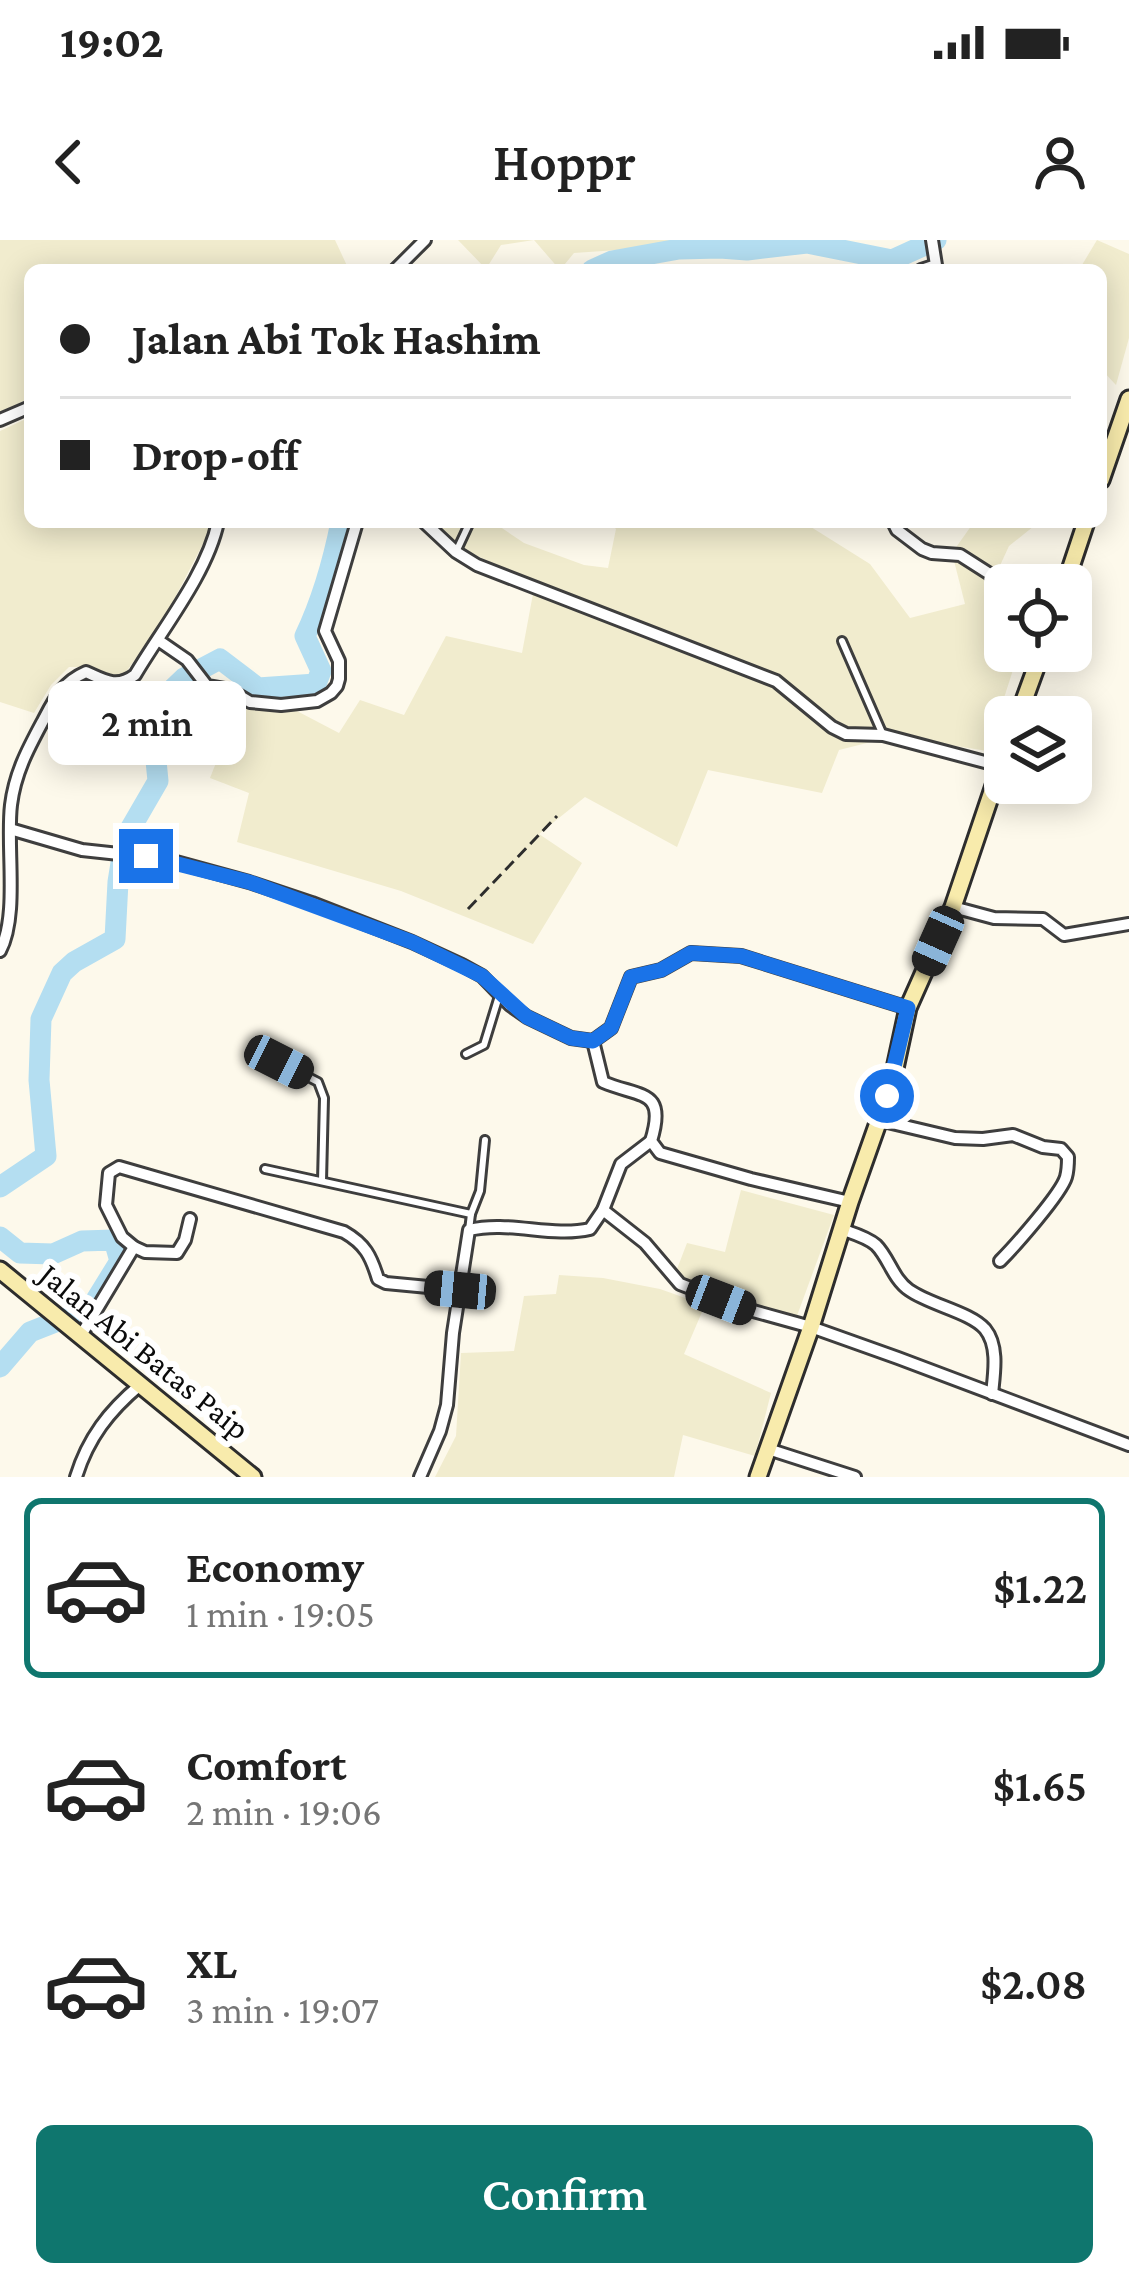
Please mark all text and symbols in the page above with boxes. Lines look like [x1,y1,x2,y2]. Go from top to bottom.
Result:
text: 19:02 [60,17,164,67]
icon: back [36,129,102,195]
icon: person [1027,129,1093,195]
text: Hoppr [493,132,636,192]
text: Jalan Abi Tok Hashim [132,314,541,364]
text: Drop-off [132,430,299,480]
map controls [984,564,1092,804]
button: locate [984,564,1092,672]
callout: 2 min [47,682,245,766]
button: layers [984,696,1092,804]
text: 2 min [101,701,193,744]
route end [119,829,173,883]
car [907,901,969,981]
car [239,1030,319,1094]
route start [860,1069,914,1123]
street label: Jalan Abi Batas Paip [30,1253,257,1447]
car [423,1269,497,1311]
car [681,1270,761,1330]
icon: car [42,1534,150,1642]
text: Economy [186,1542,364,1592]
text: $1.22 [993,1563,1087,1613]
text: 1 min · 19:05 [186,1592,375,1635]
icon: car [42,1732,150,1840]
text: Comfort [186,1740,347,1790]
text: $1.65 [993,1761,1087,1811]
text: 2 min · 19:06 [186,1790,382,1833]
icon: car [42,1930,150,2038]
text: XL [186,1938,237,1988]
text: $2.08 [980,1959,1087,2009]
text: 3 min · 19:07 [186,1988,379,2031]
button: Confirm [36,2125,1093,2263]

